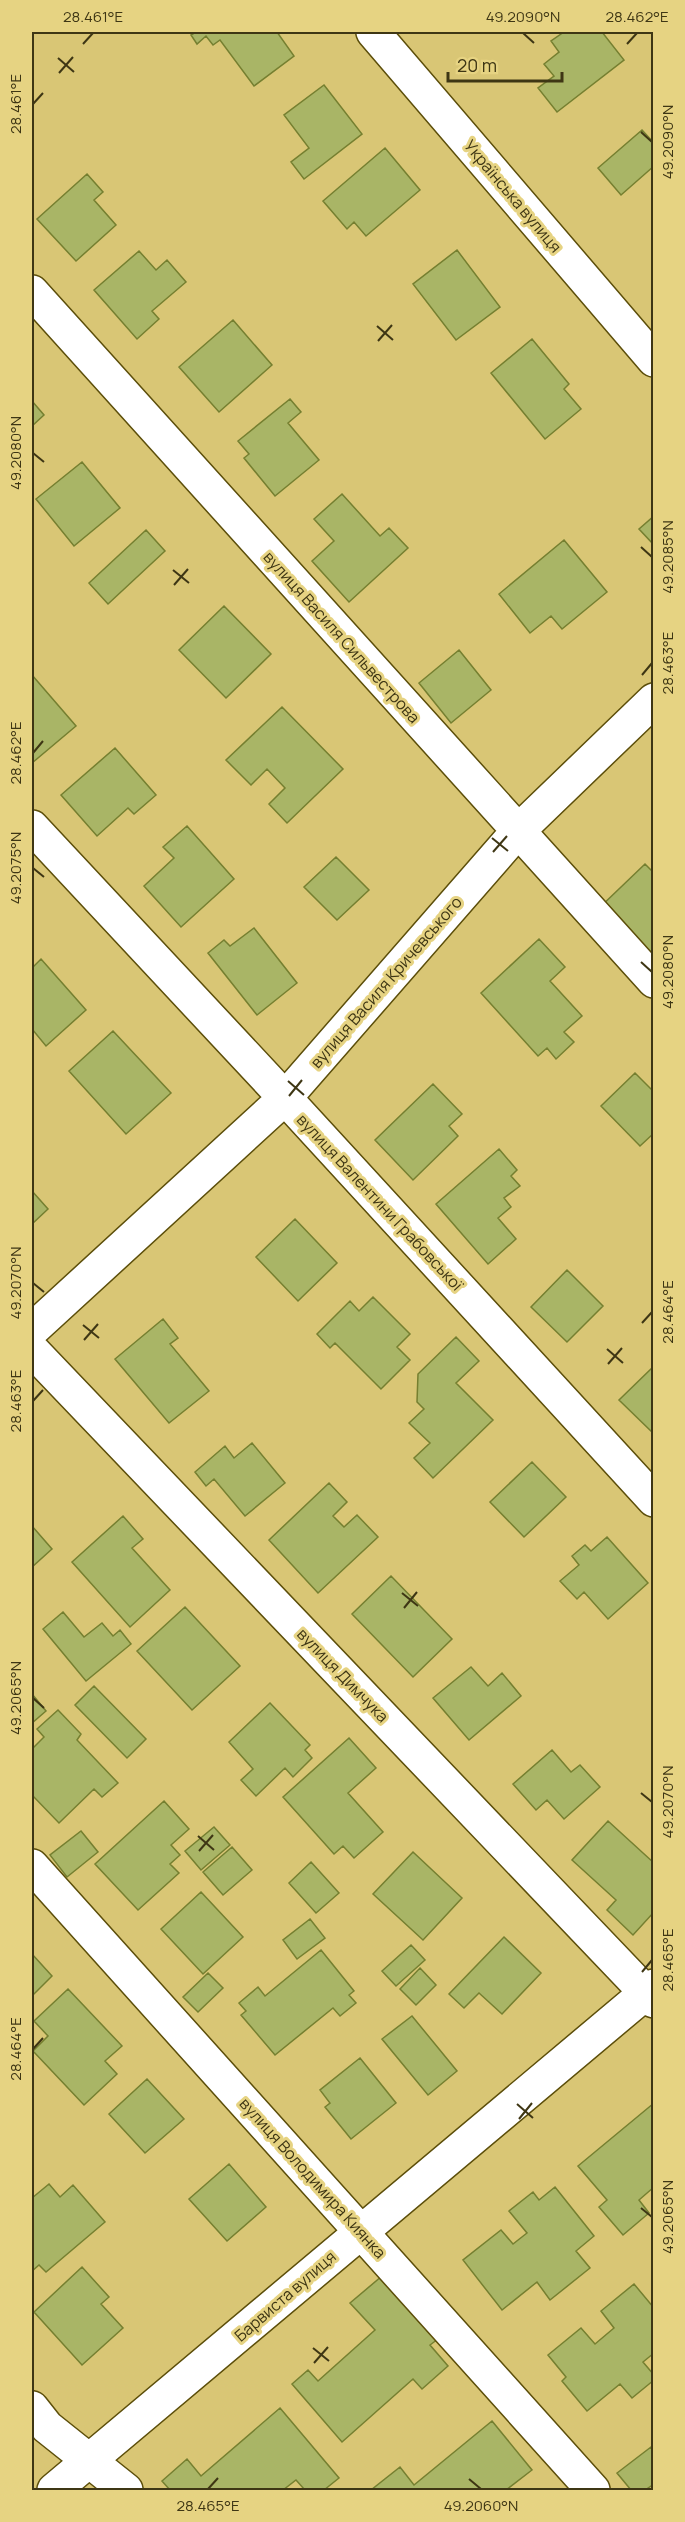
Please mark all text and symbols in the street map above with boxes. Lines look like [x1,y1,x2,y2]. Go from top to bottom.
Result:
text: 28.461°E [63,6,123,27]
text: 49.2090°N [486,6,560,27]
text: 28.462°E [605,6,669,27]
scale bar [448,45,562,83]
text: 20 m [457,53,497,77]
text: 28.461°E [5,74,26,134]
text: 49.2090°N [657,105,678,179]
street label: Українська вулиця [459,135,567,257]
text: 49.2080°N [5,416,26,490]
text: 49.2085°N [657,520,678,594]
street label: вулиця Василя Сильвестрова [259,546,425,728]
text: 28.463°E [657,632,678,694]
text: 28.462°E [5,721,26,785]
text: 49.2075°N [5,832,26,904]
street label: вулиця Василя Кричевського [305,891,467,1073]
text: 49.2080°N [657,935,678,1009]
street label: вулиця Валентини Грабовської [292,1109,469,1296]
text: 49.2070°N [5,1247,26,1319]
text: 28.464°E [657,1280,678,1344]
text: 28.463°E [5,1370,26,1432]
street label: вулиця Димчука [292,1623,394,1727]
text: 49.2065°N [5,1661,26,1735]
text: 49.2070°N [657,1766,678,1838]
text: 28.465°E [657,1928,678,1992]
text: 28.464°E [5,2017,26,2081]
street label: вулиця Володимира Киянка [235,2093,391,2263]
text: 49.2065°N [657,2180,678,2254]
street label: Барвиста вулиця [230,2246,340,2346]
text: 28.465°E [176,2495,240,2516]
text: 49.2060°N [444,2495,518,2516]

